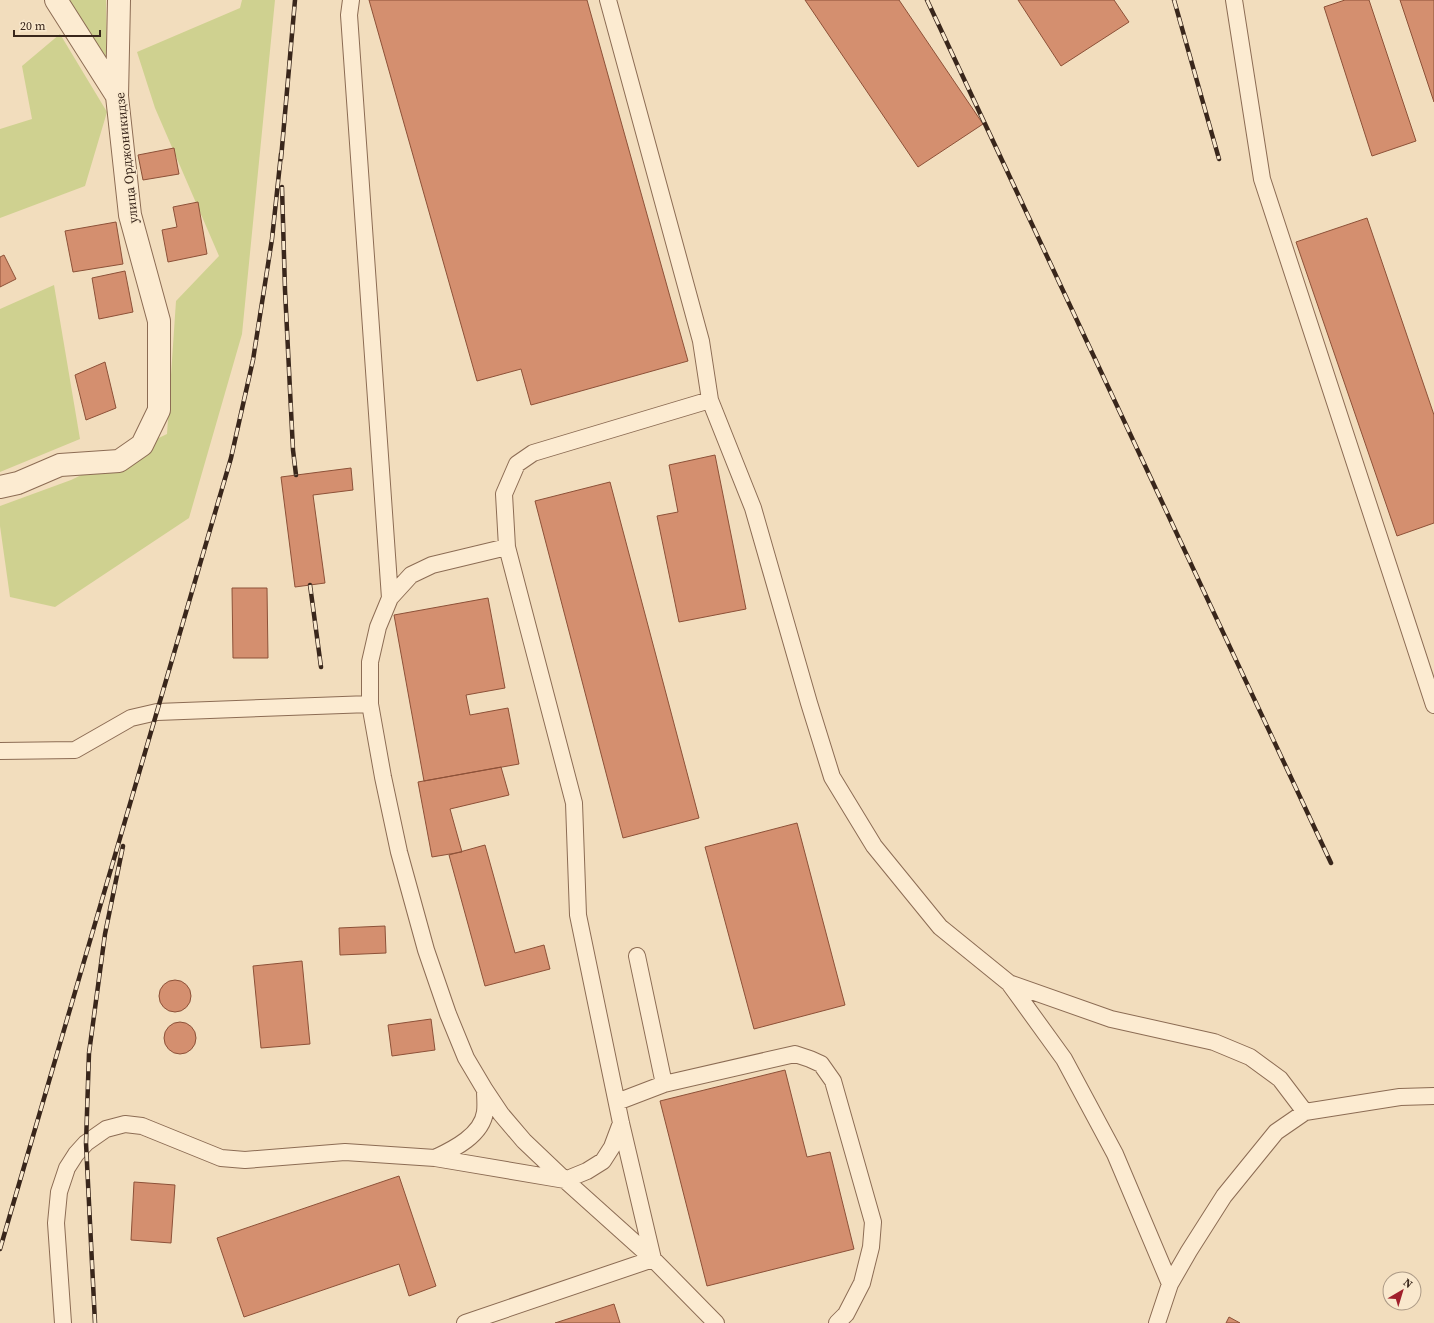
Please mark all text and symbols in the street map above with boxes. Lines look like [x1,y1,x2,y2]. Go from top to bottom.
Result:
scale bar [14,12,100,38]
text: 20 m [20,18,46,34]
street label: улица Орджоникидзе [111,91,142,224]
north arrow [1382,1271,1422,1311]
text: N [1400,1275,1416,1292]

